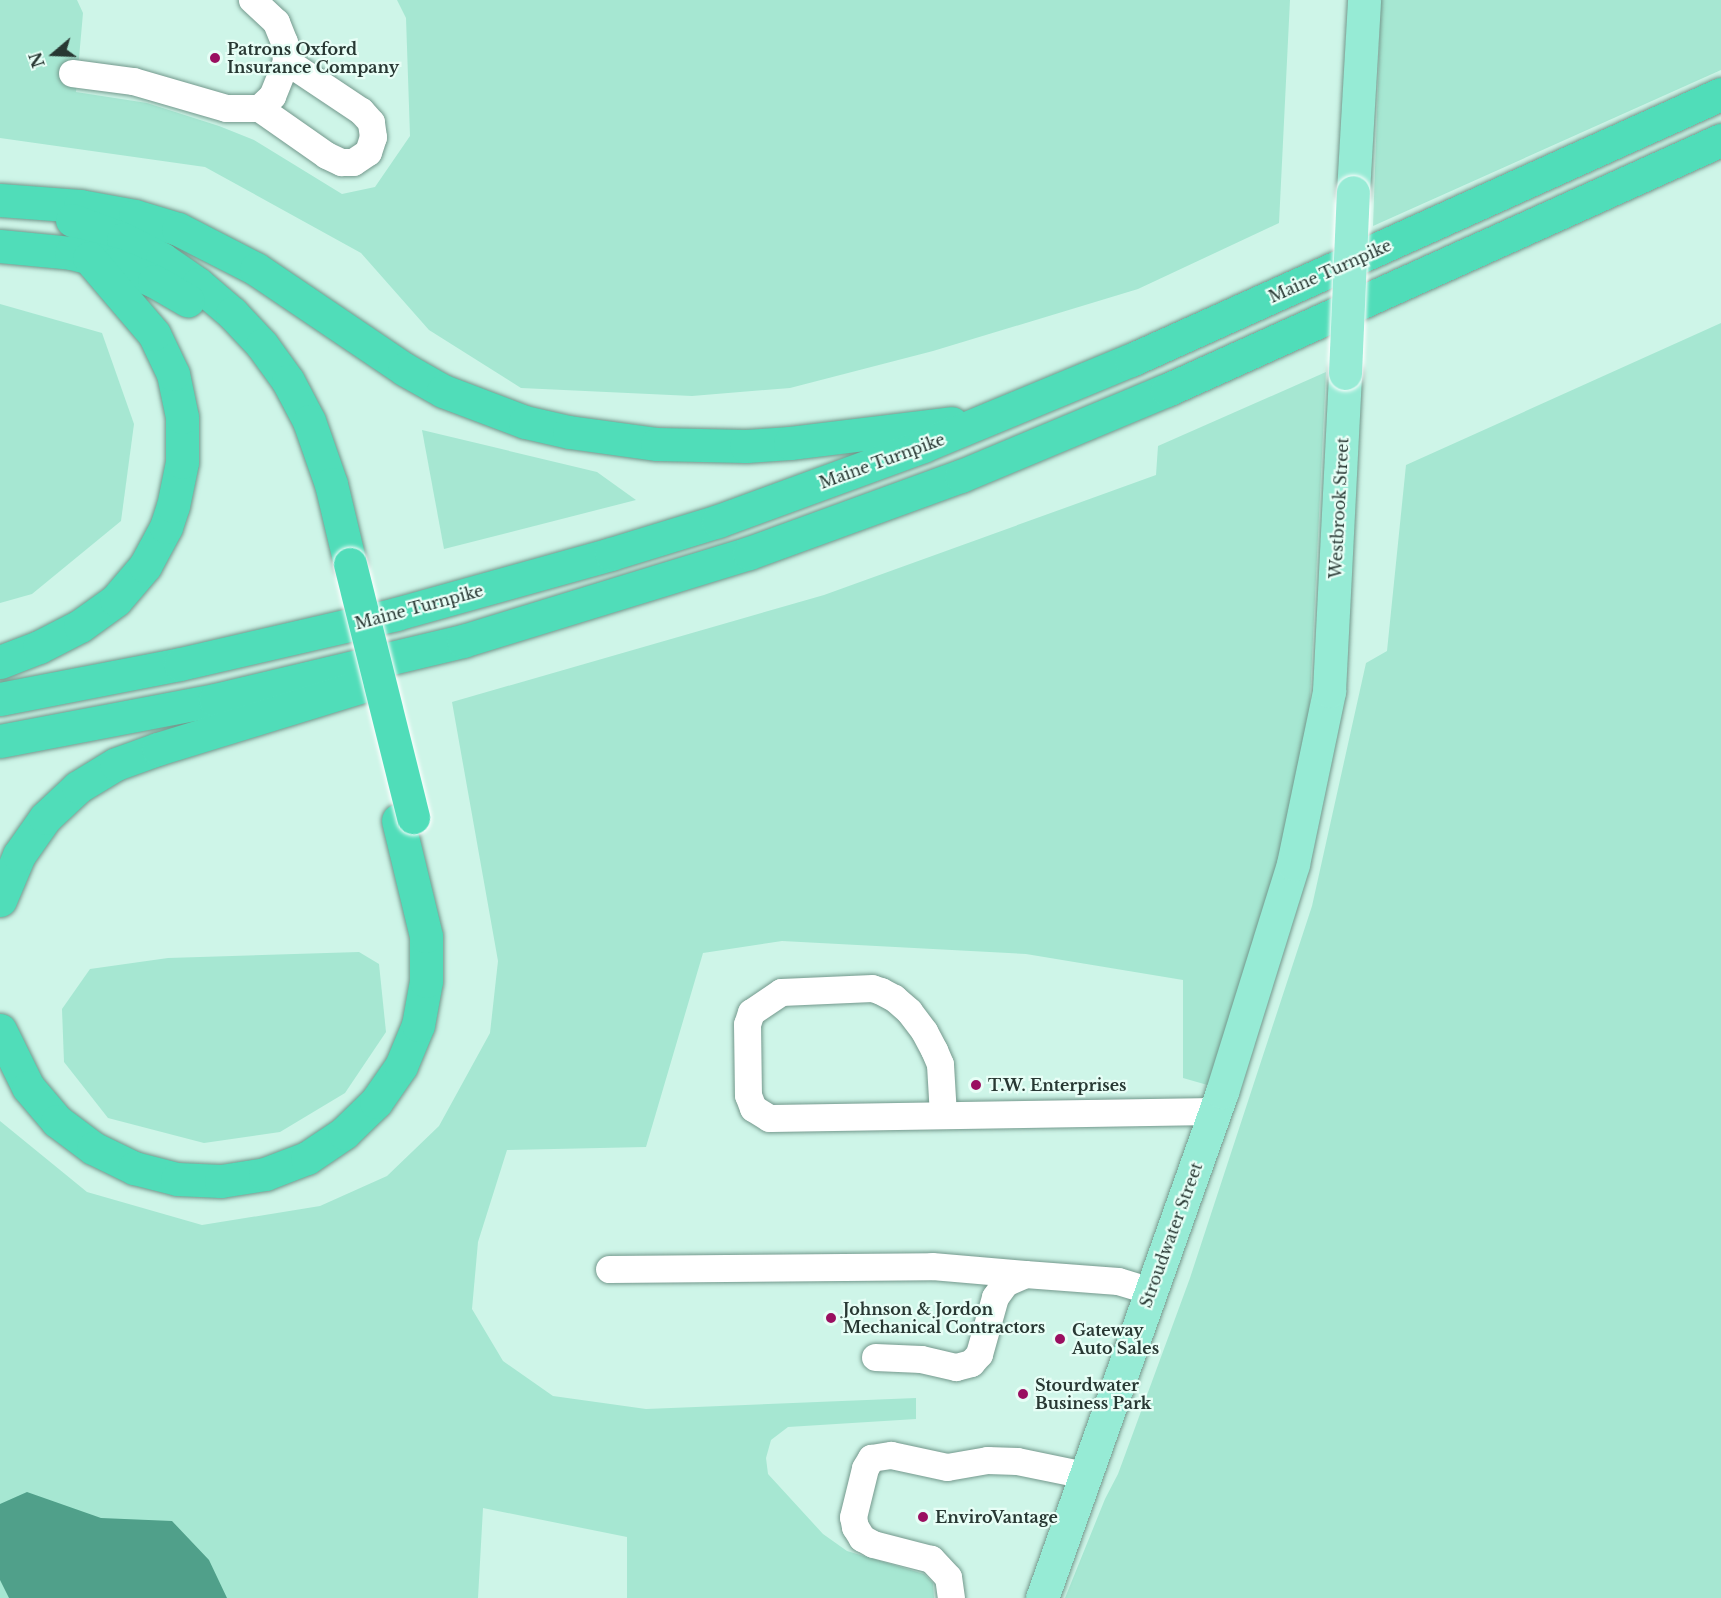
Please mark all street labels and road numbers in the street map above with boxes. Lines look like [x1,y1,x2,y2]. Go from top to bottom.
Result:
street label: Maine Turnpike [1266,235,1394,307]
street label: Maine Turnpike [816,429,948,493]
street label: Westbrook Street [1326,437,1352,579]
street label: Maine Turnpike [352,581,486,633]
street label: Stroudwater Street [1136,1160,1206,1310]

